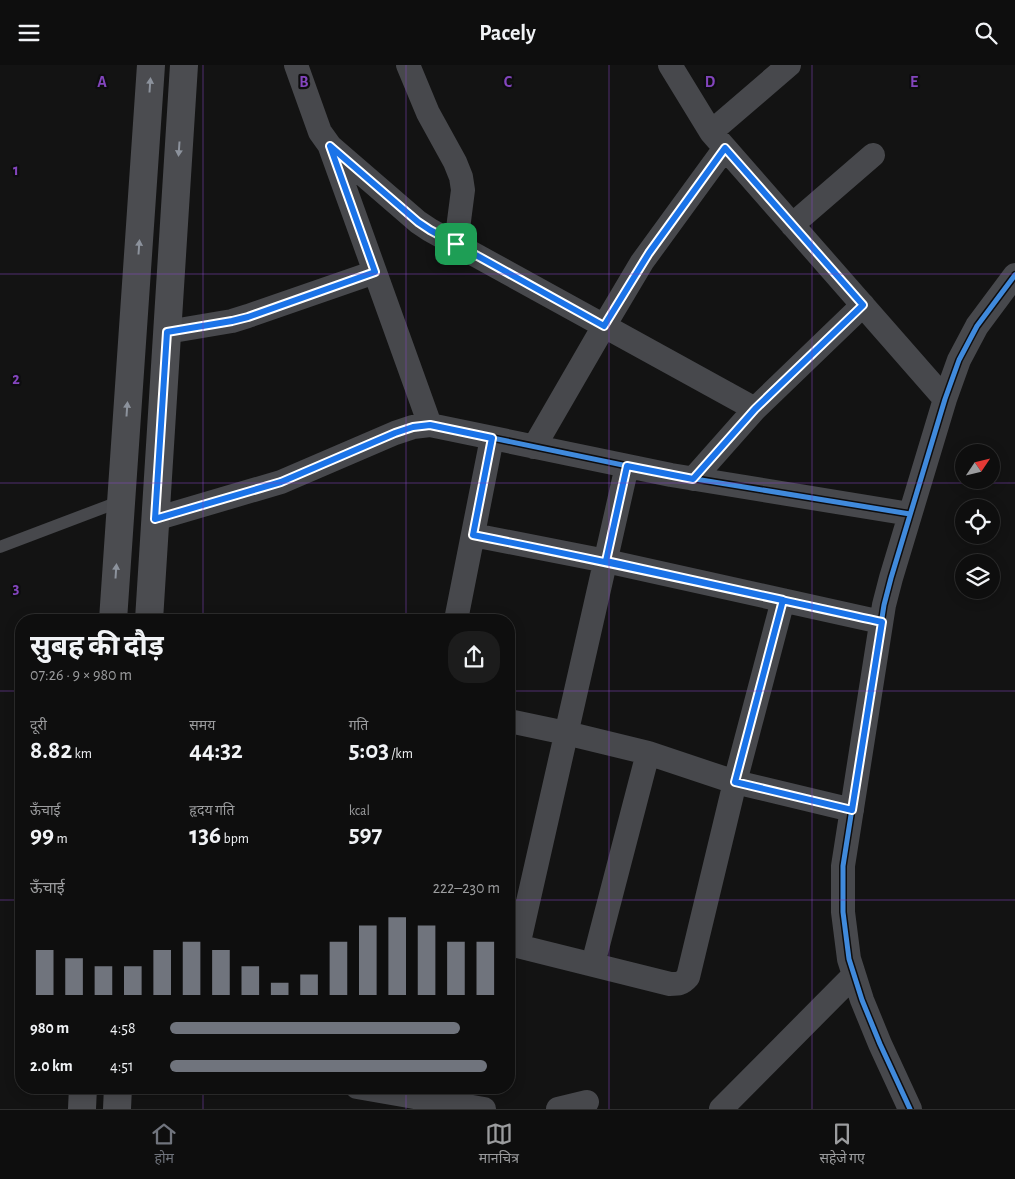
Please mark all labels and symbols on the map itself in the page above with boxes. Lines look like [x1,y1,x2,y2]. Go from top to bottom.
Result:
text: A [97,74,107,90]
text: B [299,74,309,90]
text: C [504,74,513,90]
text: D [705,74,716,90]
text: E [910,74,918,90]
one-way arrow [146,77,154,93]
one-way arrow [174,141,182,157]
text: 1 [13,162,19,178]
pin [435,223,477,265]
one-way arrow [135,239,143,255]
text: 2 [12,371,20,387]
one-way arrow [123,401,131,417]
north arrow [955,444,1000,489]
one-way arrow [113,563,121,579]
text: 3 [13,580,20,596]

